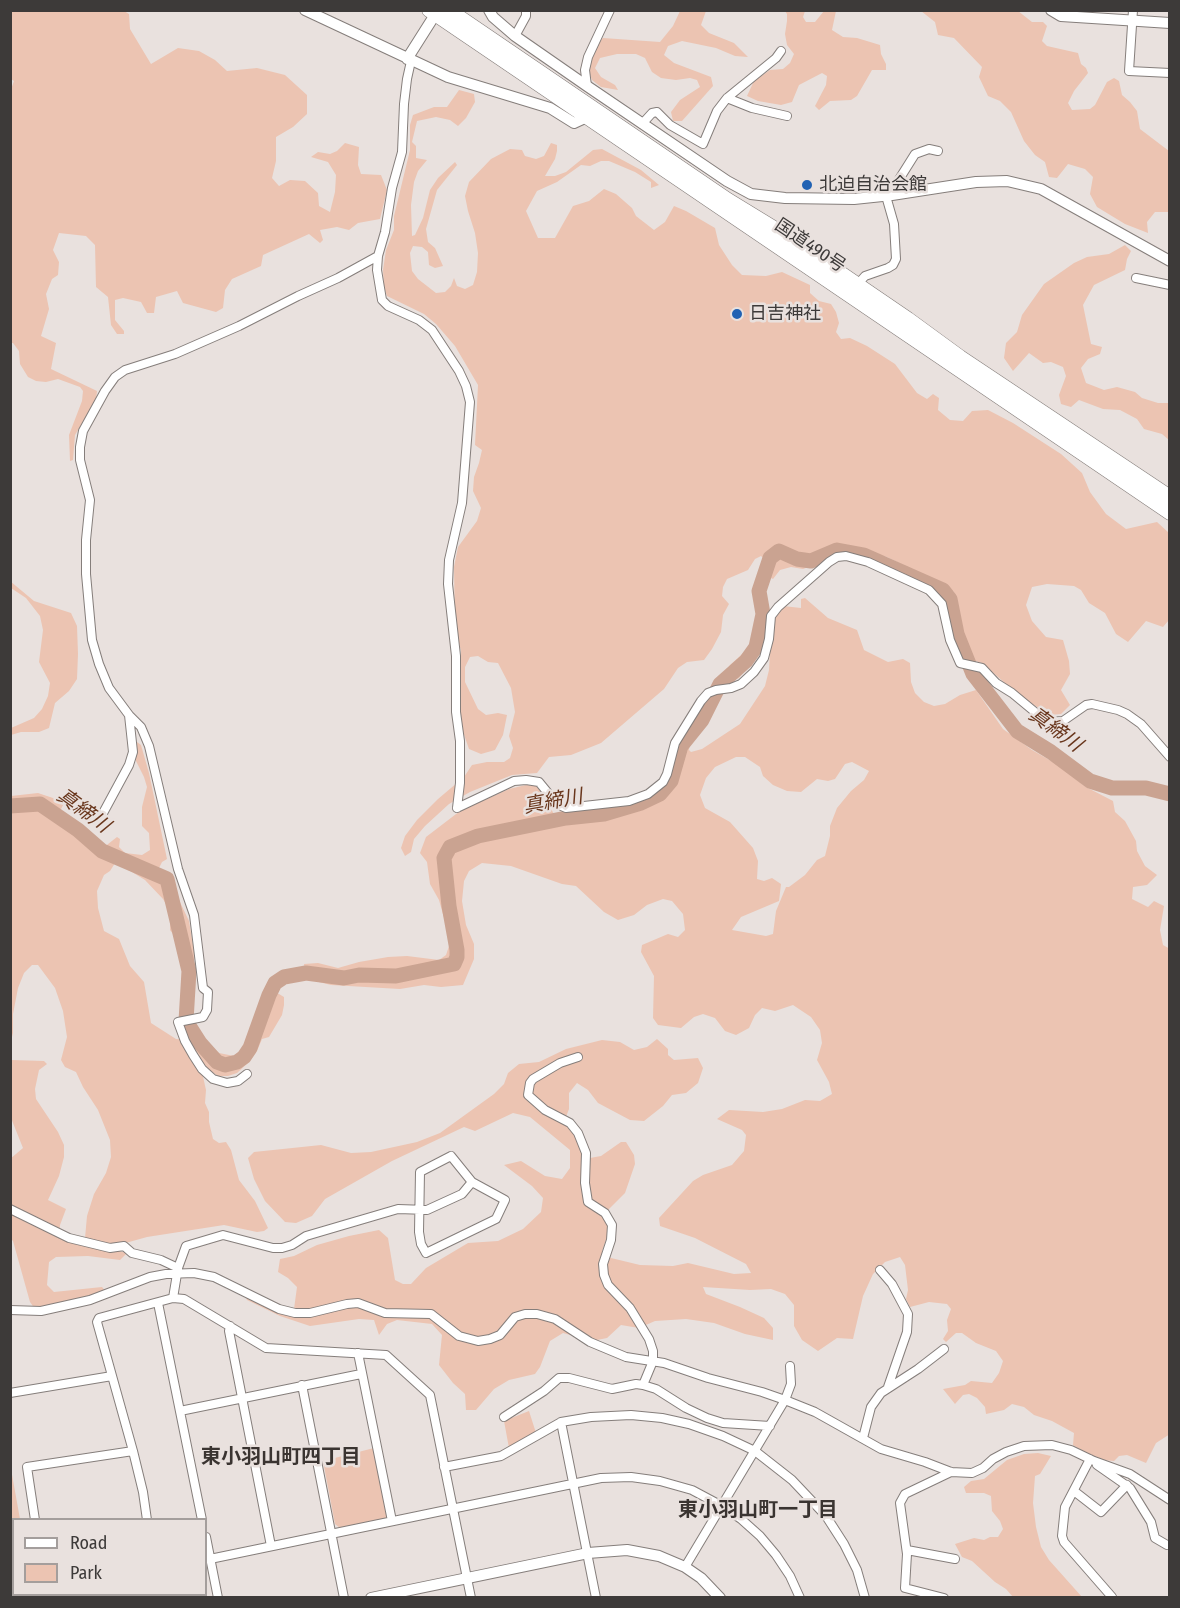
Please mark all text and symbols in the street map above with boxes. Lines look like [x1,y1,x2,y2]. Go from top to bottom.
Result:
place label: 北迫自治会館 [819,174,927,196]
marker: 北迫自治会館 [800,178,814,192]
street label: 国道490号 [771,215,849,277]
place label: 日吉神社 [749,303,821,325]
marker: 日吉神社 [730,307,744,321]
water label: 真締川 [1024,703,1086,757]
water label: 真締川 [52,784,114,838]
water label: 真締川 [521,785,585,819]
district label: 東小羽山町四丁目 [201,1445,361,1469]
district label: 東小羽山町一丁目 [678,1498,838,1522]
legend [12,1518,207,1596]
text: Road [70,1532,107,1554]
text: Park [70,1562,102,1584]

